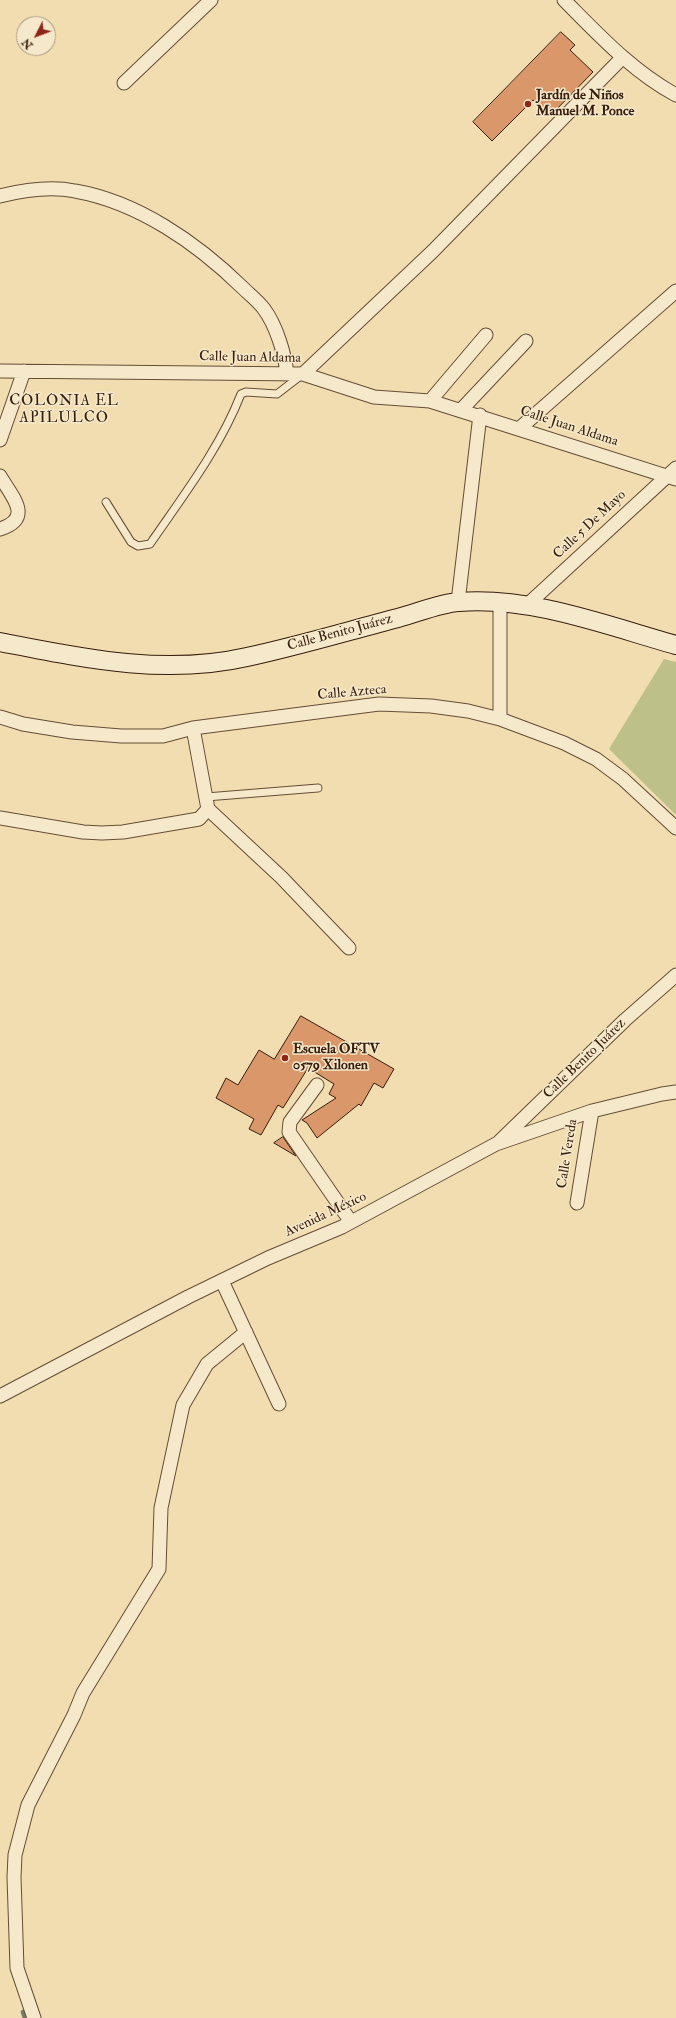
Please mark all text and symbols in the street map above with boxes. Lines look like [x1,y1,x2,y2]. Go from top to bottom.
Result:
north arrow [16,16,56,56]
text: N [19,36,36,52]
place label: Jardín de Niños Manuel M. Ponce [536,88,634,120]
marker: Jardín de Niños Manuel M. Ponce [523,99,533,109]
street label: Calle Juan Aldama [199,349,301,367]
district label: COLONIA EL APILULCO [9,393,119,428]
street label: Calle Juan Aldama [518,403,620,451]
street label: Calle 5 De Mayo [550,487,630,563]
street label: Calle Benito Juárez [286,611,394,655]
street label: Calle Azteca [317,682,387,704]
street label: Calle Benito Juárez [540,1015,630,1103]
place label: Escuela OFTV 0579 Xilonen [293,1042,379,1074]
marker: Escuela OFTV 0579 Xilonen [280,1053,290,1063]
street label: Calle Vereda [554,1118,582,1190]
street label: Avenida México [283,1189,369,1241]

